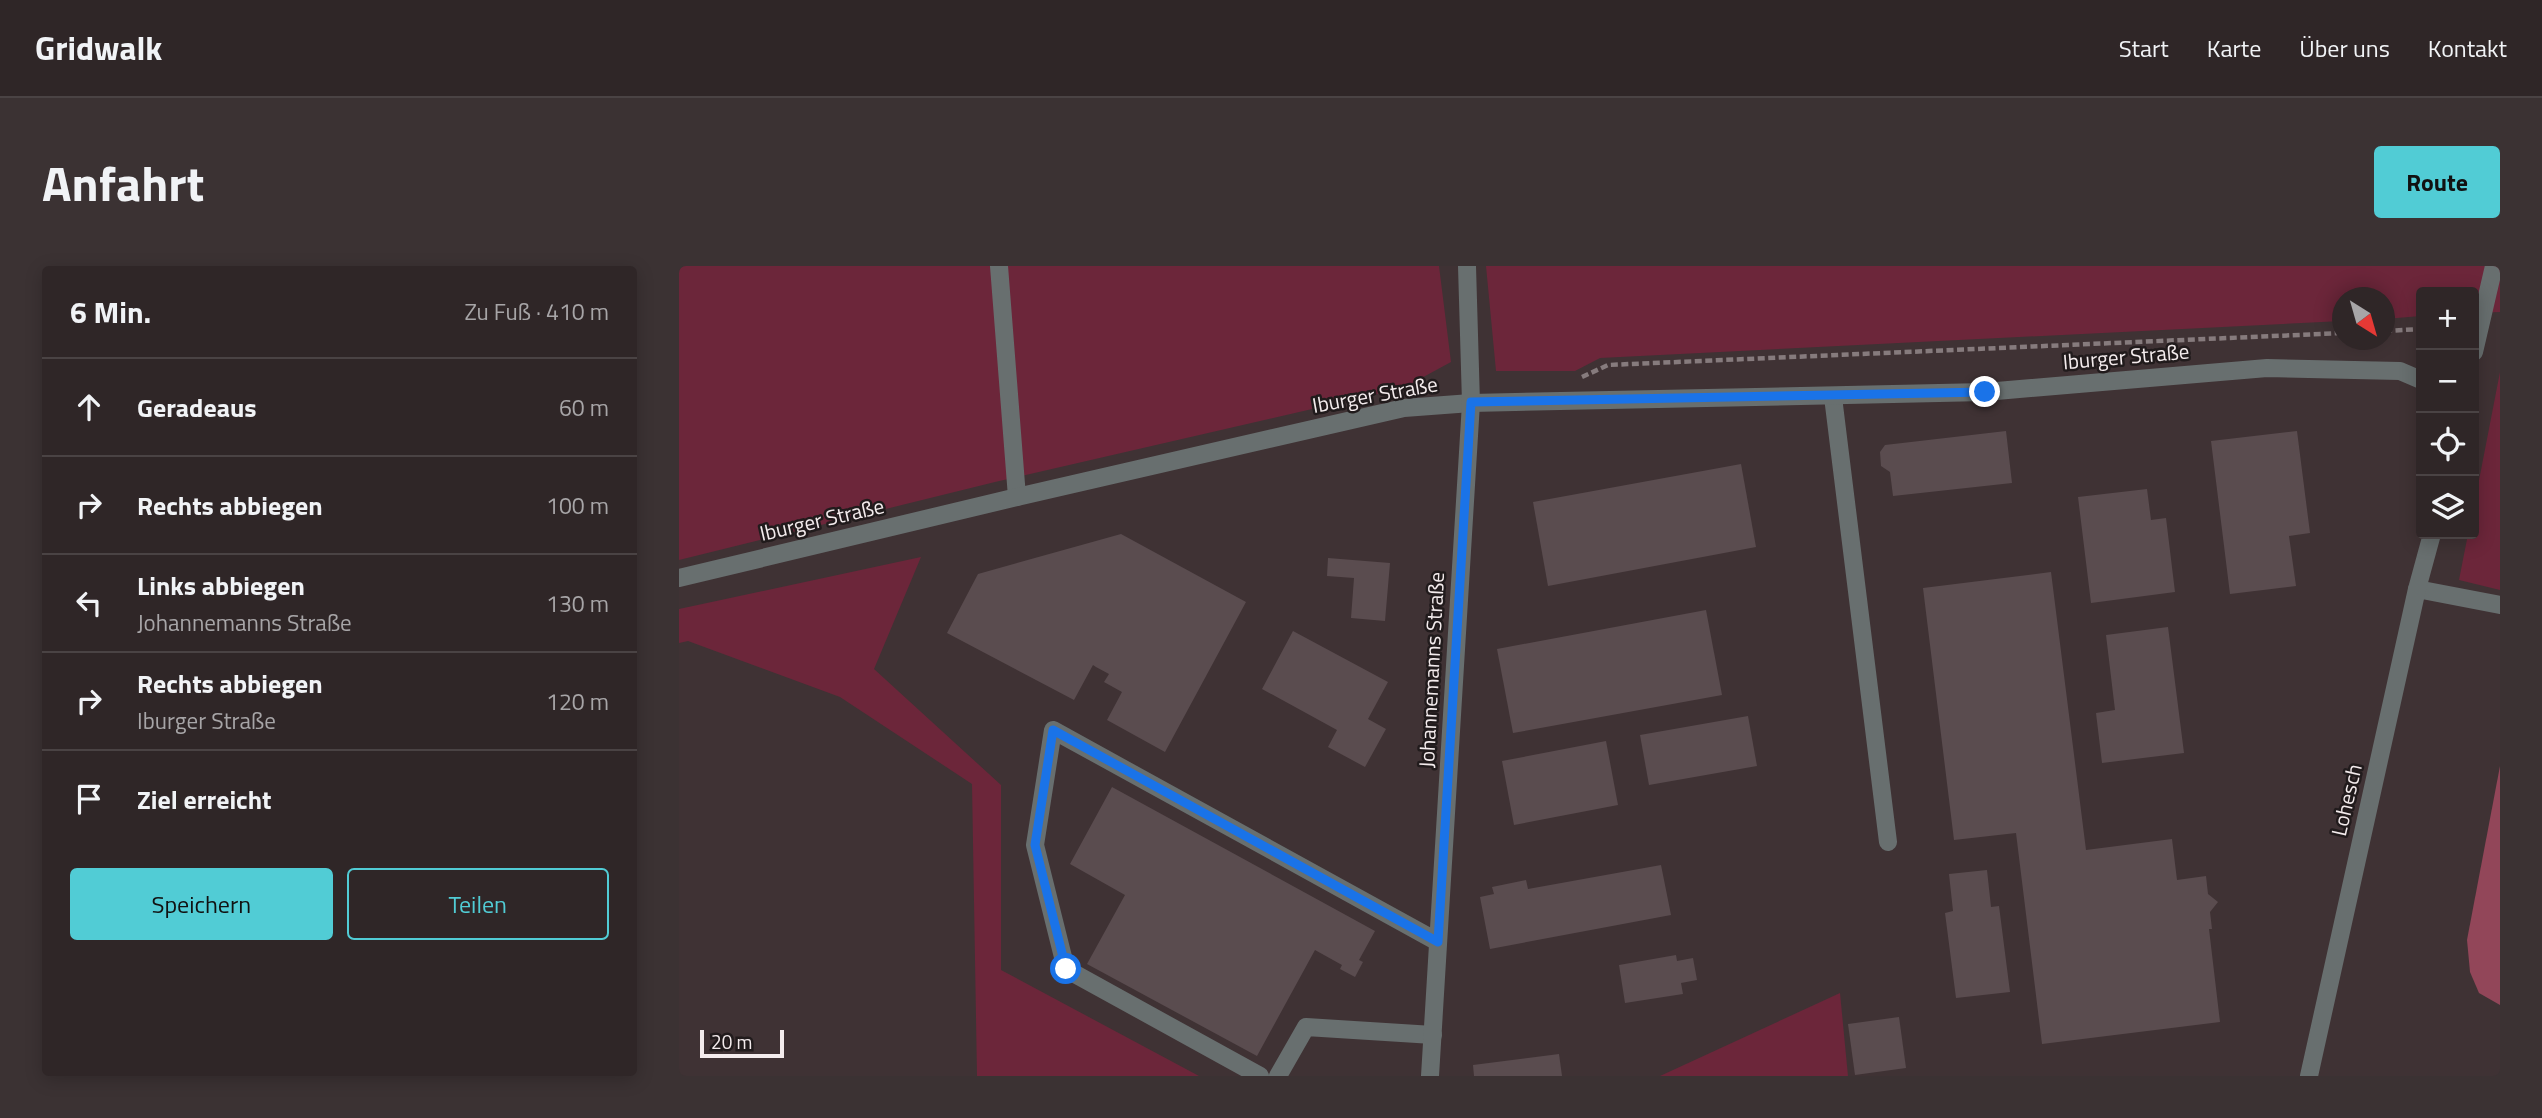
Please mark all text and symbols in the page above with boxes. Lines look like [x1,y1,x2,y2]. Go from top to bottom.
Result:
text: Gridwalk [35,23,162,73]
text: Start [2119,30,2169,66]
text: Karte [2207,30,2261,66]
text: Über uns [2299,30,2390,66]
text: Kontakt [2428,30,2507,66]
text: Anfahrt [42,145,204,220]
button: Route [2374,146,2500,218]
north arrow [2332,287,2395,350]
map controls [2416,287,2479,539]
button: + [2416,287,2479,350]
text: 6 Min. [70,289,151,335]
text: Zu Fuß · 410 m [465,294,609,329]
street label: Iburger Straße [2061,335,2190,377]
button: − [2416,350,2479,413]
street label: Iburger Straße [1310,367,1440,421]
route end [1969,376,2000,407]
icon: ahead [70,388,108,426]
text: Geradeaus [137,388,257,427]
text: 60 m [559,390,609,425]
button: locate [2416,413,2479,476]
button: layers [2416,476,2479,539]
icon: right [70,486,108,524]
text: Rechts abbiegen [137,486,323,525]
text: 100 m [546,488,609,523]
street label: Iburger Straße [756,489,887,549]
text: Links abbiegen [137,566,305,605]
street label: Johannemanns Straße [1410,571,1452,769]
icon: left [70,584,108,622]
text: 130 m [546,586,609,621]
text: Johannemanns Straße [137,605,352,640]
text: Rechts abbiegen [137,664,323,703]
icon: right [70,682,108,720]
text: 120 m [546,684,609,719]
text: Iburger Straße [137,703,276,738]
street label: Lohesch [2322,761,2370,839]
icon: arrive [70,780,108,818]
text: Ziel erreicht [137,780,272,819]
button: Speichern [70,868,333,940]
button: Teilen [347,868,609,940]
route start [1050,953,1081,984]
scale bar [700,1027,784,1059]
text: 20 m [711,1027,752,1056]

